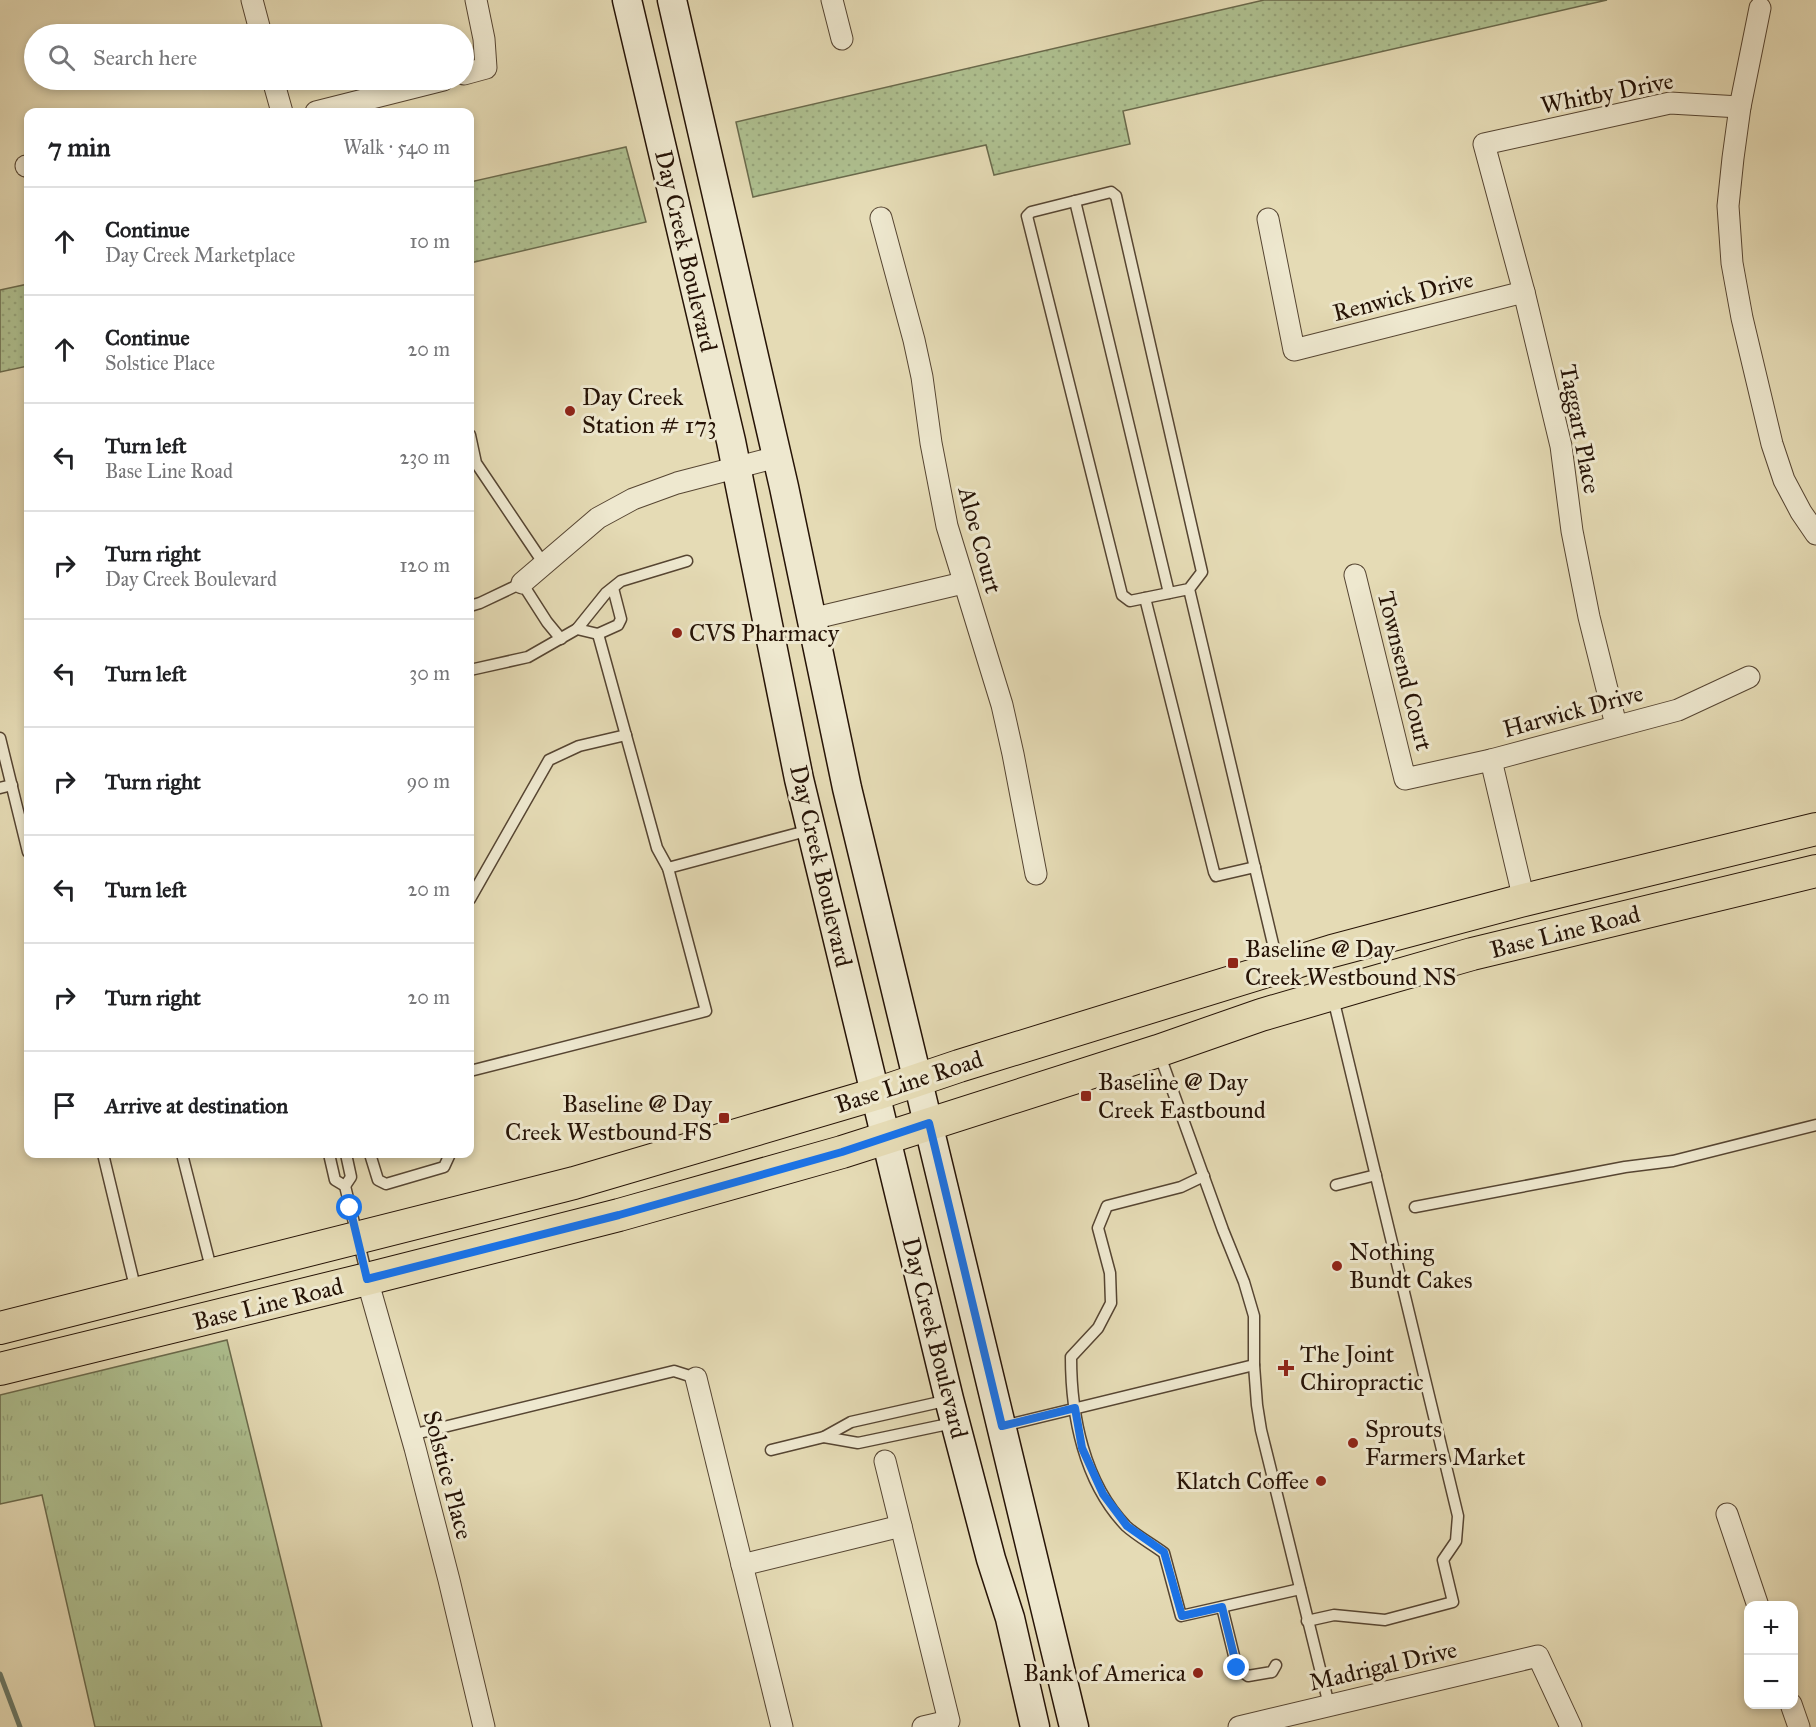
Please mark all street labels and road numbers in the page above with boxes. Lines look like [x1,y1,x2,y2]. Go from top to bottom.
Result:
street label: Whitby Drive [1538,65,1676,121]
street label: Day Creek Boulevard [648,147,724,355]
street label: Renwick Drive [1330,264,1476,328]
street label: Taggart Place [1553,362,1607,496]
street label: Aloe Court [951,483,1009,597]
street label: Townsend Court [1371,588,1439,754]
street label: Harwick Drive [1499,678,1647,744]
street label: Day Creek Boulevard [783,762,859,970]
street label: Base Line Road [1487,899,1643,965]
street label: Base Line Road [831,1044,987,1120]
street label: Day Creek Boulevard [895,1234,975,1442]
street label: Base Line Road [190,1271,346,1337]
street label: Solstice Place [416,1407,480,1543]
street label: Madrigal Drive [1306,1634,1460,1698]

